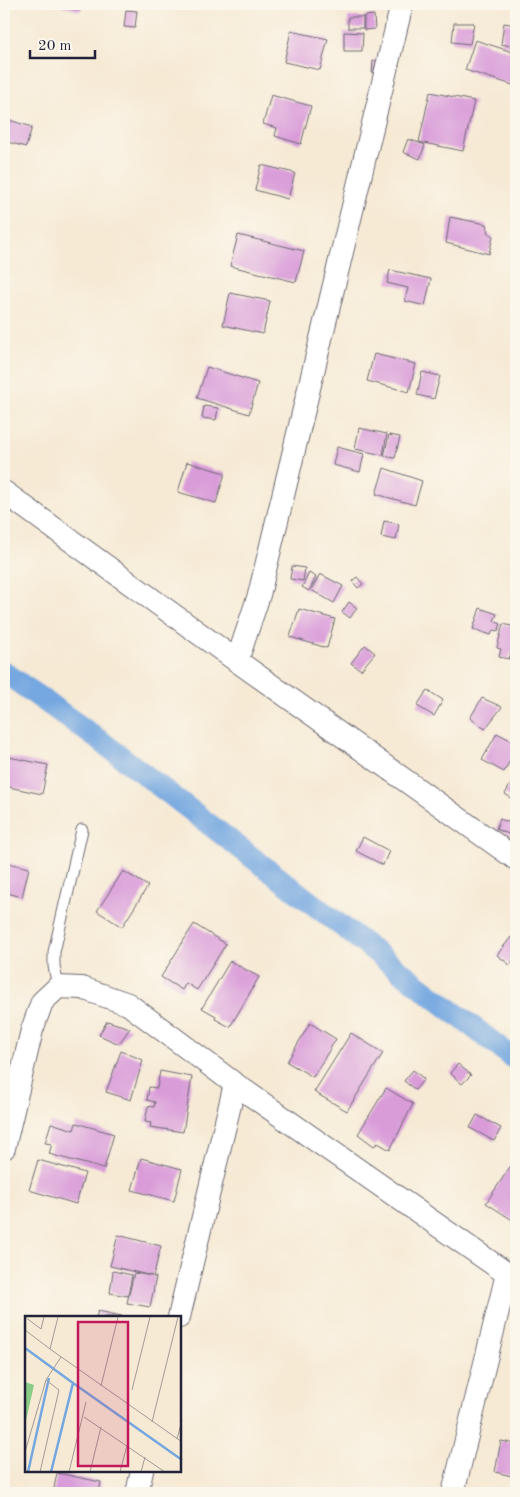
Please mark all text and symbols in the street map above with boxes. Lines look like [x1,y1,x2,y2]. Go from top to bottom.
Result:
scale bar [30,28,95,60]
text: 20 m [38,39,72,54]
inset map [25,1316,181,1472]

